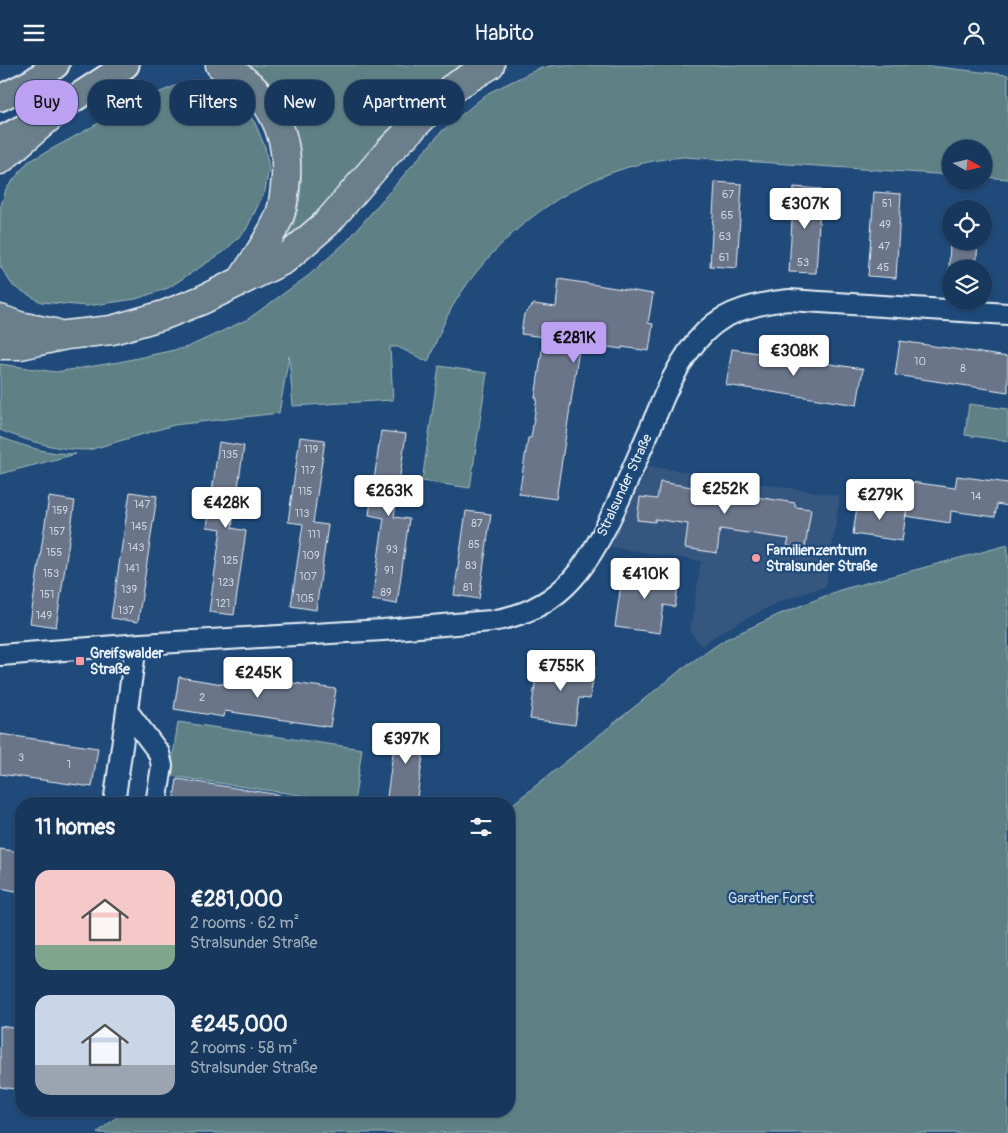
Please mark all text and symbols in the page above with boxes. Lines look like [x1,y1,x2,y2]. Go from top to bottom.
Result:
icon: menu [20,19,48,47]
text: Habito [474,19,534,47]
icon: person [960,19,988,47]
chip: Buy [15,80,78,125]
chip: Rent [88,80,160,125]
chip: Filters [170,80,255,125]
chip: New [265,80,334,125]
chip: Apartment [344,80,464,125]
north arrow [942,140,992,190]
map controls [942,140,992,310]
pin: €307K [770,187,840,230]
house number: 67 [722,188,734,201]
text: €307K [781,194,829,214]
house number: 51 [882,197,892,210]
button: locate [942,200,992,250]
house number: 65 [721,209,733,222]
house number: 49 [879,218,891,231]
house number: 63 [719,230,731,243]
house number: 47 [878,240,890,253]
house number: 61 [719,251,729,264]
house number: 53 [797,256,809,269]
button: layers [942,260,992,310]
house number: 45 [877,261,889,274]
pin: €281K [539,321,609,364]
text: €281K [552,328,596,348]
pin: €308K [759,335,829,377]
text: €308K [770,341,818,361]
house number: 10 [914,355,926,368]
house number: 8 [960,362,966,375]
street label: Stralsunder Straße [593,431,656,539]
house number: 119 [304,443,318,456]
house number: 135 [222,448,238,461]
house number: 117 [301,464,315,477]
pin: €252K [690,473,760,515]
pin: €263K [354,475,424,517]
text: €252K [702,479,748,499]
pin: €279K [845,479,915,521]
text: €263K [365,481,413,501]
house number: 115 [298,485,312,498]
text: €279K [857,485,903,505]
pin: €428K [191,487,261,529]
house number: 14 [971,490,982,503]
text: €428K [203,493,249,513]
house number: 147 [134,498,150,511]
house number: 159 [52,504,68,517]
house number: 113 [295,507,309,520]
house number: 87 [471,517,483,530]
house number: 145 [131,520,147,533]
house number: 157 [49,525,65,538]
house number: 111 [308,528,320,541]
house number: 85 [468,538,480,551]
house number: 143 [128,541,144,554]
place label: Familienzentrum Stralsunder Straße [766,542,878,575]
house number: 93 [386,543,398,556]
house number: 155 [46,546,62,559]
house number: 109 [302,549,320,562]
marker: Familienzentrum Stralsunder Straße [750,552,762,564]
house number: 125 [222,554,238,567]
pin: €410K [610,557,680,600]
house number: 83 [465,559,477,572]
house number: 141 [125,562,139,575]
house number: 91 [384,564,394,577]
text: €410K [622,564,668,584]
house number: 153 [43,567,59,580]
house number: 107 [299,570,317,583]
house number: 123 [218,576,234,589]
house number: 81 [463,581,473,594]
house number: 139 [121,583,137,596]
house number: 89 [380,586,392,599]
house number: 151 [40,588,54,601]
house number: 105 [296,592,314,605]
house number: 121 [216,597,230,610]
house number: 137 [118,604,134,617]
house number: 149 [36,609,53,622]
place label: Greifswalder Straße [90,645,165,678]
pin: €755K [526,649,596,692]
marker: Greifswalder Straße [74,655,86,667]
text: €755K [538,656,584,676]
pin: €245K [223,657,293,699]
text: €245K [234,663,282,683]
house number: 2 [199,691,205,704]
pin: €397K [371,723,441,765]
text: €397K [383,729,429,749]
house number: 3 [18,751,24,764]
house number: 1 [67,758,71,771]
icon: filters [467,813,495,841]
text: 11 homes [35,814,115,841]
text: €281,000 [190,886,283,913]
icon: home [75,890,135,950]
park label: Garather Forst [728,890,814,907]
text: 2 rooms · 62 m² [190,913,299,933]
text: Stralsunder Straße [190,933,317,953]
text: €245,000 [190,1011,288,1038]
icon: home [75,1015,135,1075]
text: 2 rooms · 58 m² [190,1038,298,1058]
text: Stralsunder Straße [190,1058,317,1078]

